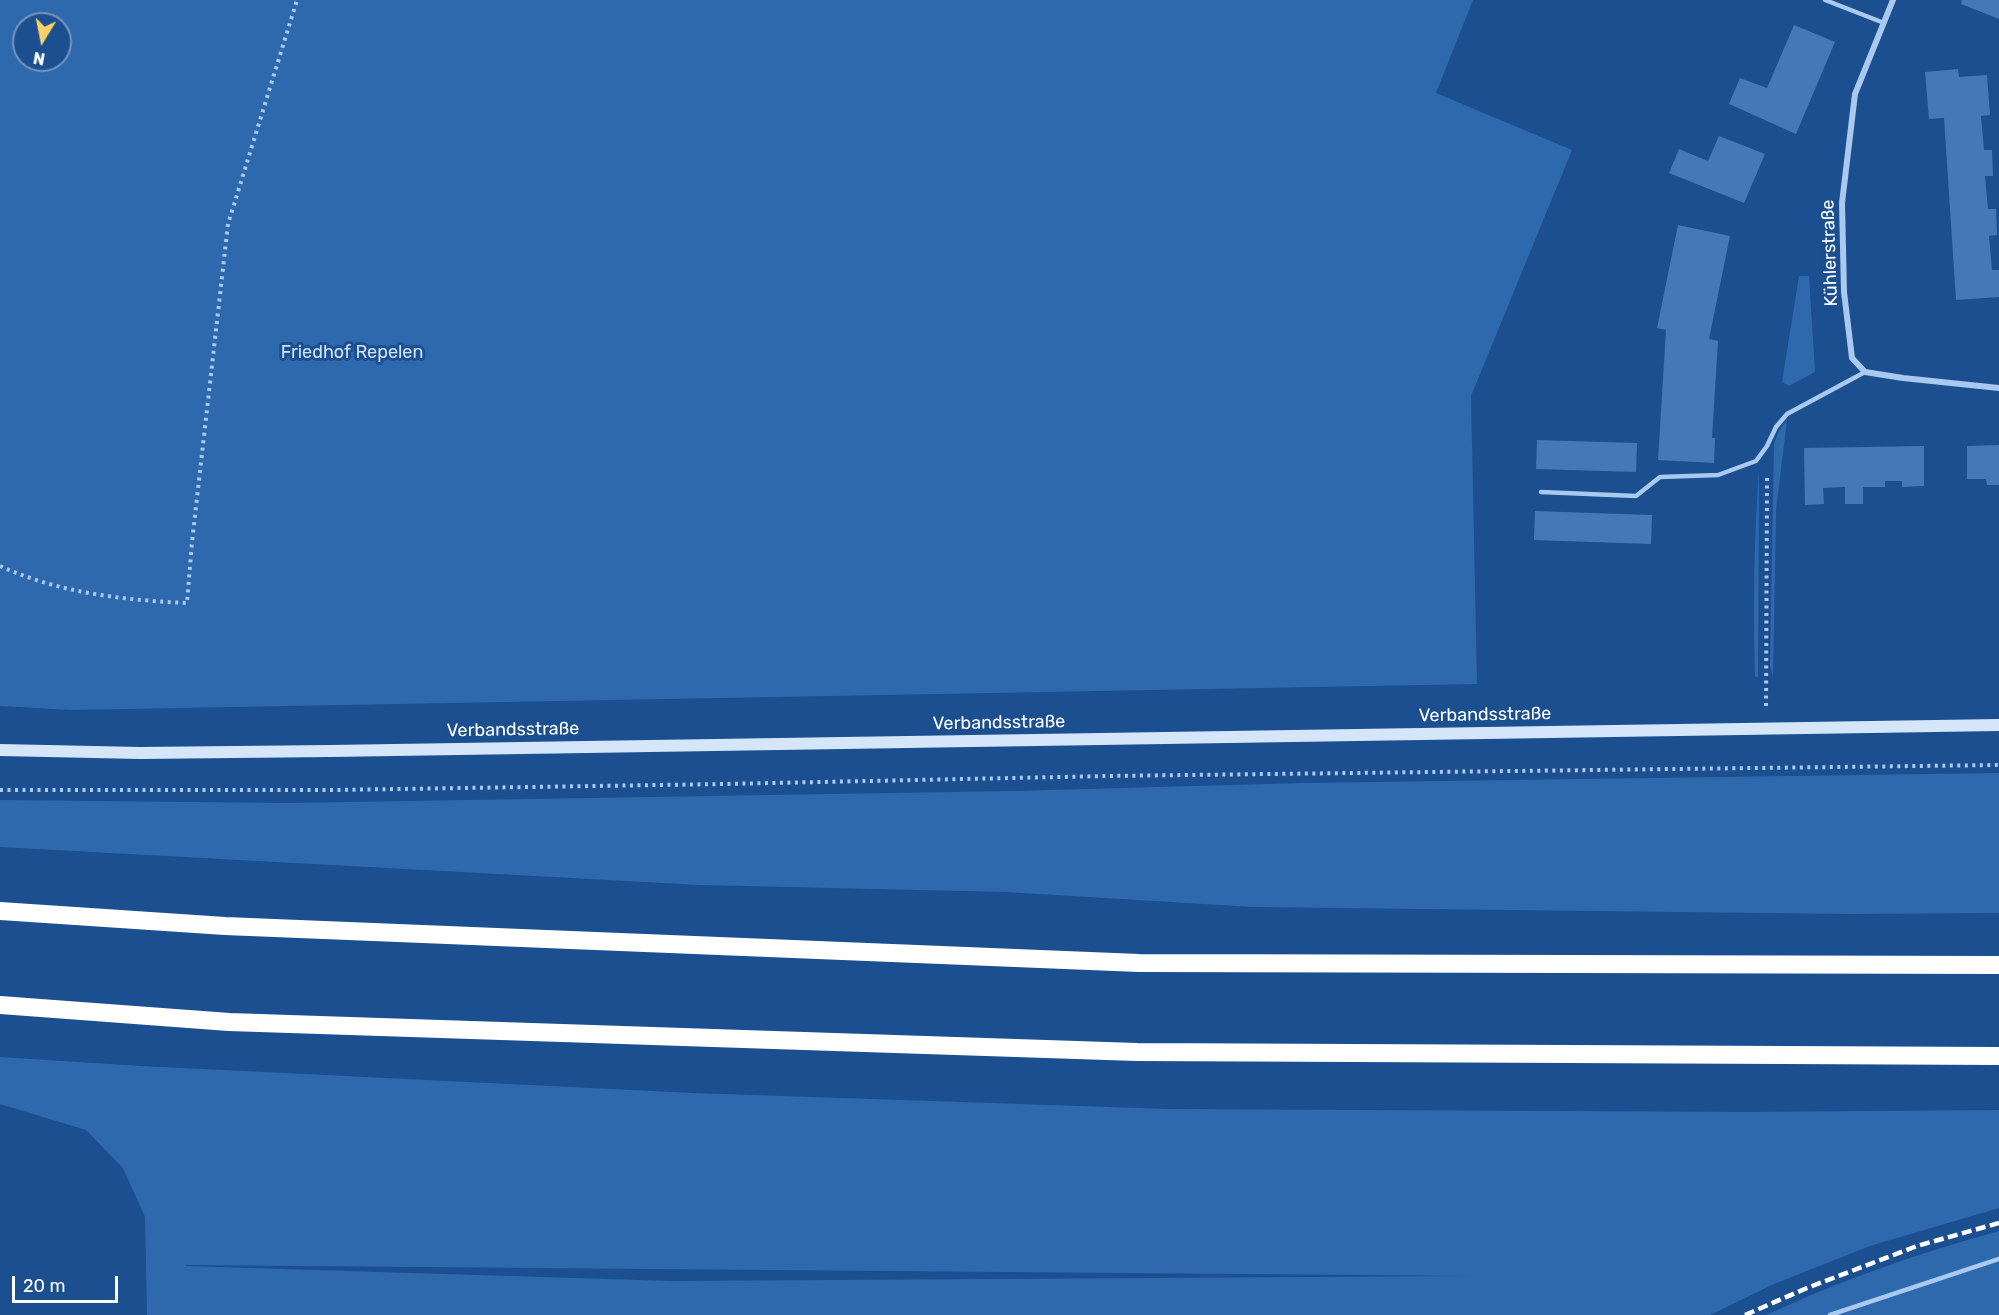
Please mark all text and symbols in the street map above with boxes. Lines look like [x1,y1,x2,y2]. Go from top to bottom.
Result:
north arrow [12,12,72,72]
text: N [32,48,46,69]
street label: Kühlerstraße [1817,199,1843,307]
park label: Friedhof Repelen [281,342,423,364]
street label: Verbandsstraße [1418,703,1552,727]
street label: Verbandsstraße [932,711,1066,735]
street label: Verbandsstraße [446,718,580,742]
scale bar [15,1264,122,1302]
text: 20 m [23,1275,65,1297]

